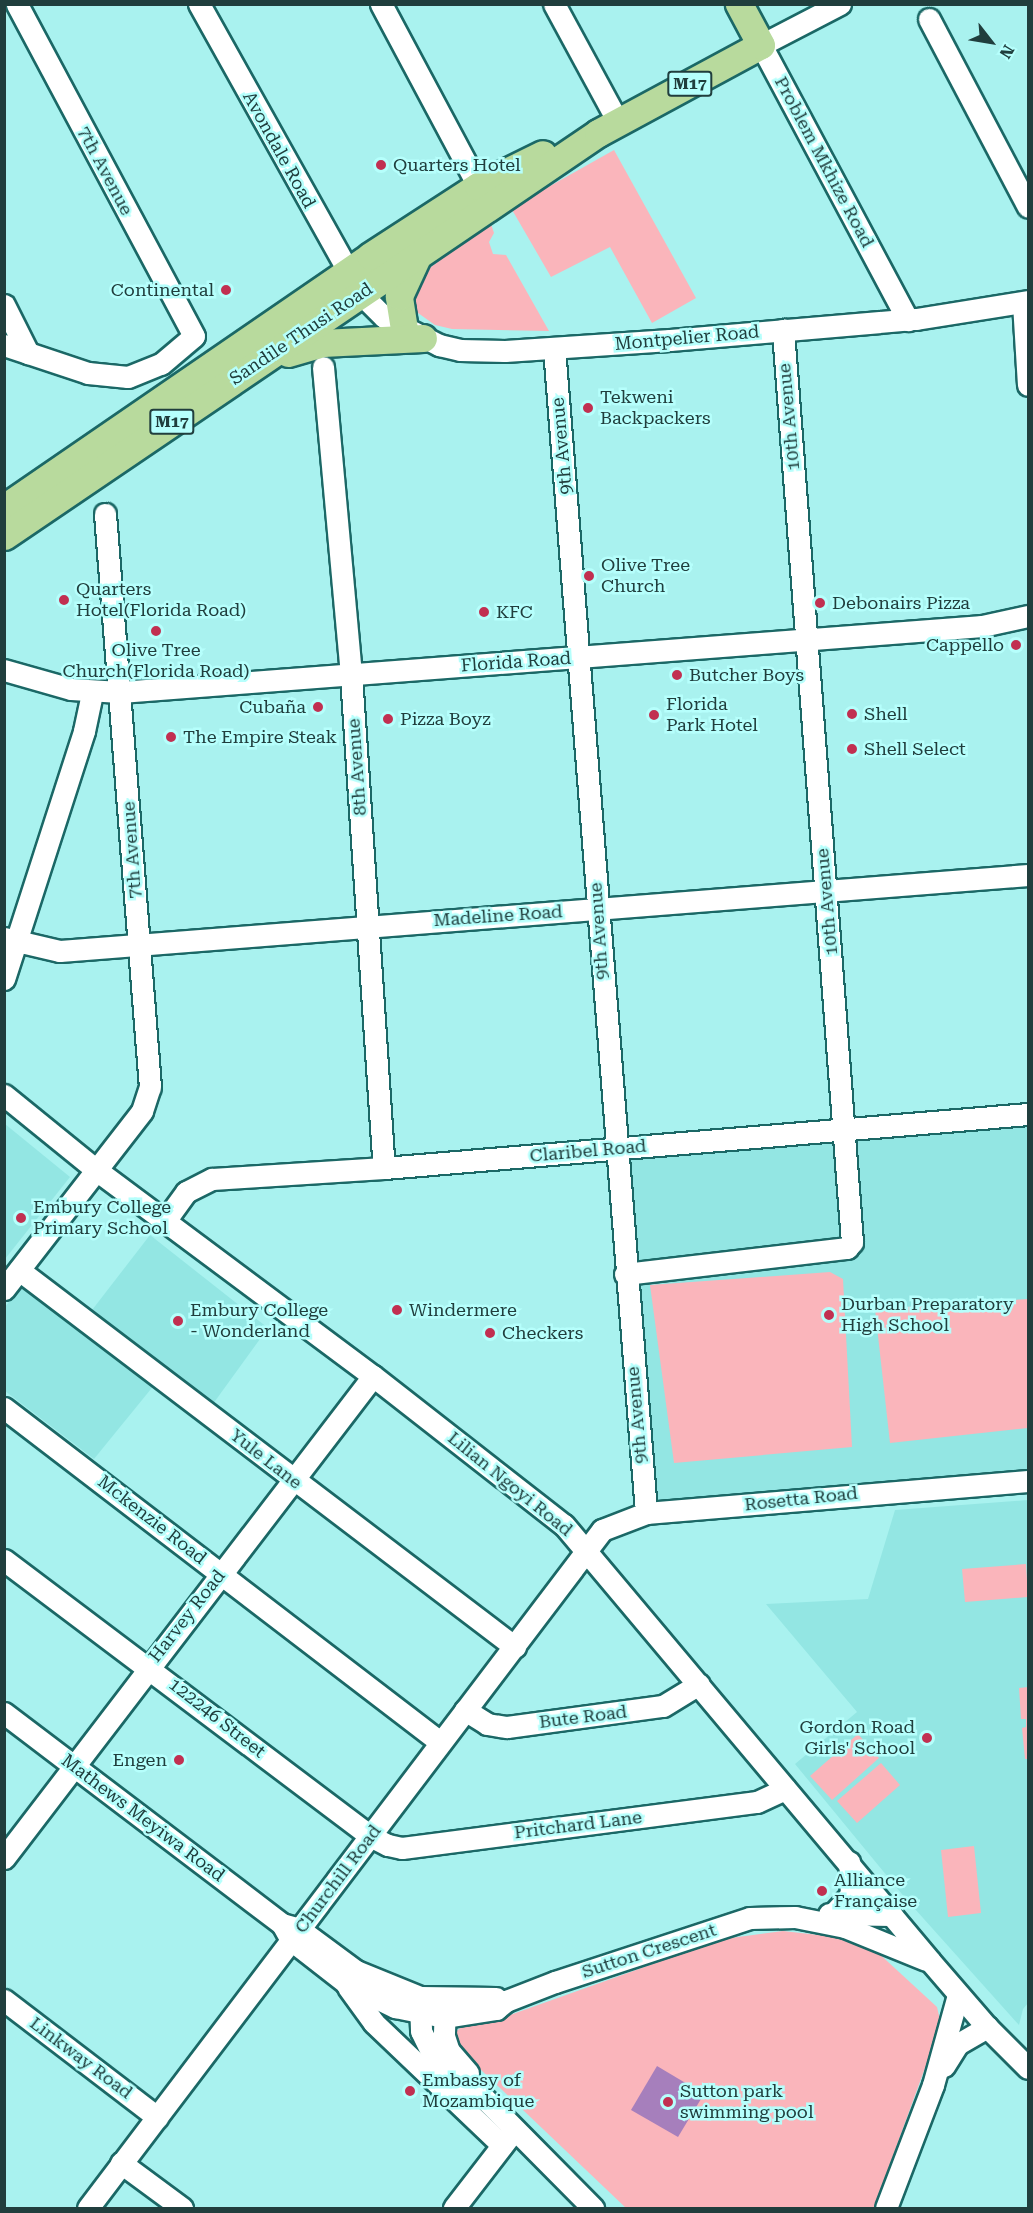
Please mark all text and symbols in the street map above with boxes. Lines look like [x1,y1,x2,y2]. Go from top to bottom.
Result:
north arrow [961,12,1021,72]
text: N [996,41,1018,62]
road number: M17 [666,71,714,97]
street label: Problem Mkhize Road [770,73,878,251]
street label: Avondale Road [238,88,320,212]
street label: 7th Avenue [73,123,137,219]
place label: Quarters Hotel [393,154,521,176]
marker: Quarters Hotel [374,158,388,172]
street label: Sandile Thusi Road [225,278,377,390]
place label: Continental [111,279,214,301]
marker: Continental [219,283,233,297]
street label: Montpelier Road [614,321,760,355]
street label: 10th Avenue [774,362,804,472]
place label: Tekweni Backpackers [600,387,711,430]
street label: 9th Avenue [547,396,577,496]
marker: Tekweni Backpackers [581,401,595,415]
road number: M17 [148,409,196,435]
place label: Olive Tree Church [601,555,690,598]
marker: Olive Tree Church [582,569,596,583]
place label: Quarters Hotel(Florida Road) [76,579,246,622]
place label: Debonairs Pizza [832,592,970,614]
marker: Quarters Hotel(Florida Road) [57,593,71,607]
marker: Debonairs Pizza [813,596,827,610]
place label: KFC [496,601,533,623]
marker: KFC [477,605,491,619]
marker: Olive Tree Church(Florida Road) [149,624,163,638]
place label: Cappello [926,634,1004,656]
marker: Cappello [1009,638,1023,652]
place label: Olive Tree Church(Florida Road) [63,640,249,682]
street label: Florida Road [460,647,572,677]
place label: Butcher Boys [689,664,804,686]
marker: Butcher Boys [670,668,684,682]
place label: Florida Park Hotel [666,694,758,736]
place label: Cubaña [239,696,306,718]
marker: Cubaña [311,700,325,714]
place label: Shell [864,703,908,725]
marker: Shell [845,707,859,721]
place label: Pizza Boyz [400,708,491,730]
marker: Florida Park Hotel [647,708,661,722]
marker: Pizza Boyz [381,712,395,726]
street label: 8th Avenue [343,718,371,816]
place label: The Empire Steak [183,726,337,748]
marker: The Empire Steak [164,730,178,744]
place label: Shell Select [864,738,966,760]
marker: Shell Select [845,742,859,756]
street label: 7th Avenue [118,801,146,899]
street label: 10th Avenue [812,847,842,957]
street label: 9th Avenue [585,882,613,980]
street label: Madeline Road [433,901,563,931]
street label: Claribel Road [529,1135,647,1167]
place label: Embury College Primary School [33,1197,171,1240]
marker: Embury College Primary School [14,1211,28,1225]
place label: Durban Preparatory High School [841,1294,1014,1336]
place label: Windermere [409,1299,517,1321]
place label: Embury College - Wonderland [190,1300,328,1342]
marker: Windermere [390,1303,404,1317]
marker: Durban Preparatory High School [822,1308,836,1322]
marker: Embury College - Wonderland [171,1314,185,1328]
place label: Checkers [502,1322,583,1344]
marker: Checkers [483,1326,497,1340]
street label: 9th Avenue [622,1365,652,1465]
street label: Yule Lane [226,1424,306,1494]
street label: Lilian Ngoyi Road [443,1427,577,1541]
street label: Mckenzie Road [93,1471,211,1569]
street label: Rosetta Road [743,1482,859,1516]
street label: Harvey Road [144,1565,230,1667]
street label: 122246 Street [164,1674,270,1762]
street label: Bute Road [538,1701,628,1733]
place label: Gordon Road Girls' School [799,1717,915,1760]
marker: Gordon Road Girls' School [920,1731,934,1745]
place label: Engen [113,1749,167,1771]
street label: Mathews Meyiwa Road [57,1750,229,1886]
marker: Engen [172,1753,186,1767]
street label: Pritchard Lane [513,1806,643,1844]
street label: Churchill Road [290,1821,386,1937]
place label: Alliance Française [834,1870,917,1912]
marker: Alliance Française [815,1884,829,1898]
street label: Sutton Crescent [579,1919,719,1983]
street label: Linkway Road [25,2012,137,2104]
place label: Embassy of Mozambique [422,2070,534,2112]
place label: Sutton park swimming pool [680,2081,813,2124]
marker: Embassy of Mozambique [403,2084,417,2098]
marker: Sutton park swimming pool [661,2095,675,2109]

